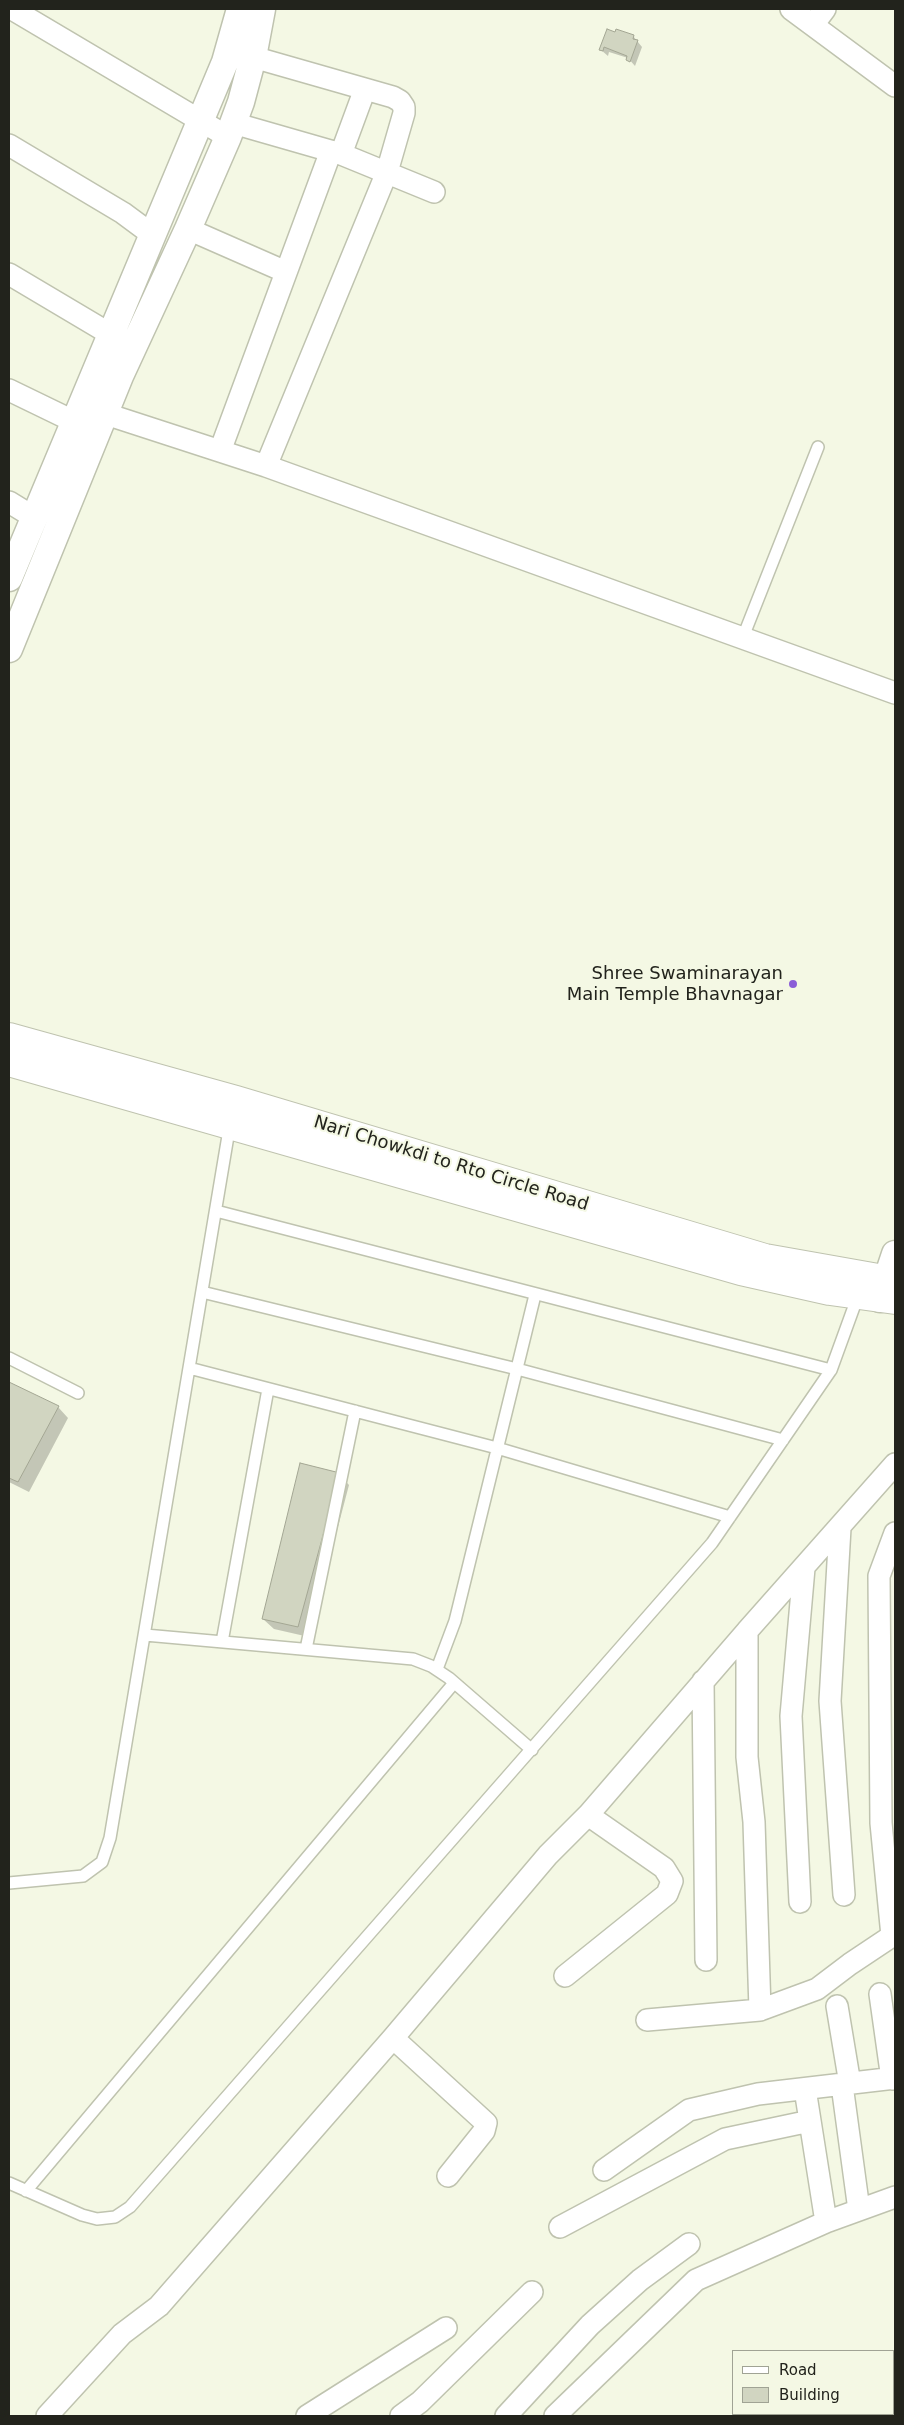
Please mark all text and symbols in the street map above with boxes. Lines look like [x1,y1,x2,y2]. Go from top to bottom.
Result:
place label: Shree Swaminarayan Main Temple Bhavnagar [567,963,783,1006]
marker: Shree Swaminarayan Main Temple Bhavnagar [787,978,799,990]
street label: Nari Chowkdi to Rto Circle Road [311,1112,591,1216]
legend [732,2350,894,2415]
text: Road [779,2361,817,2379]
text: Building [779,2386,840,2404]

